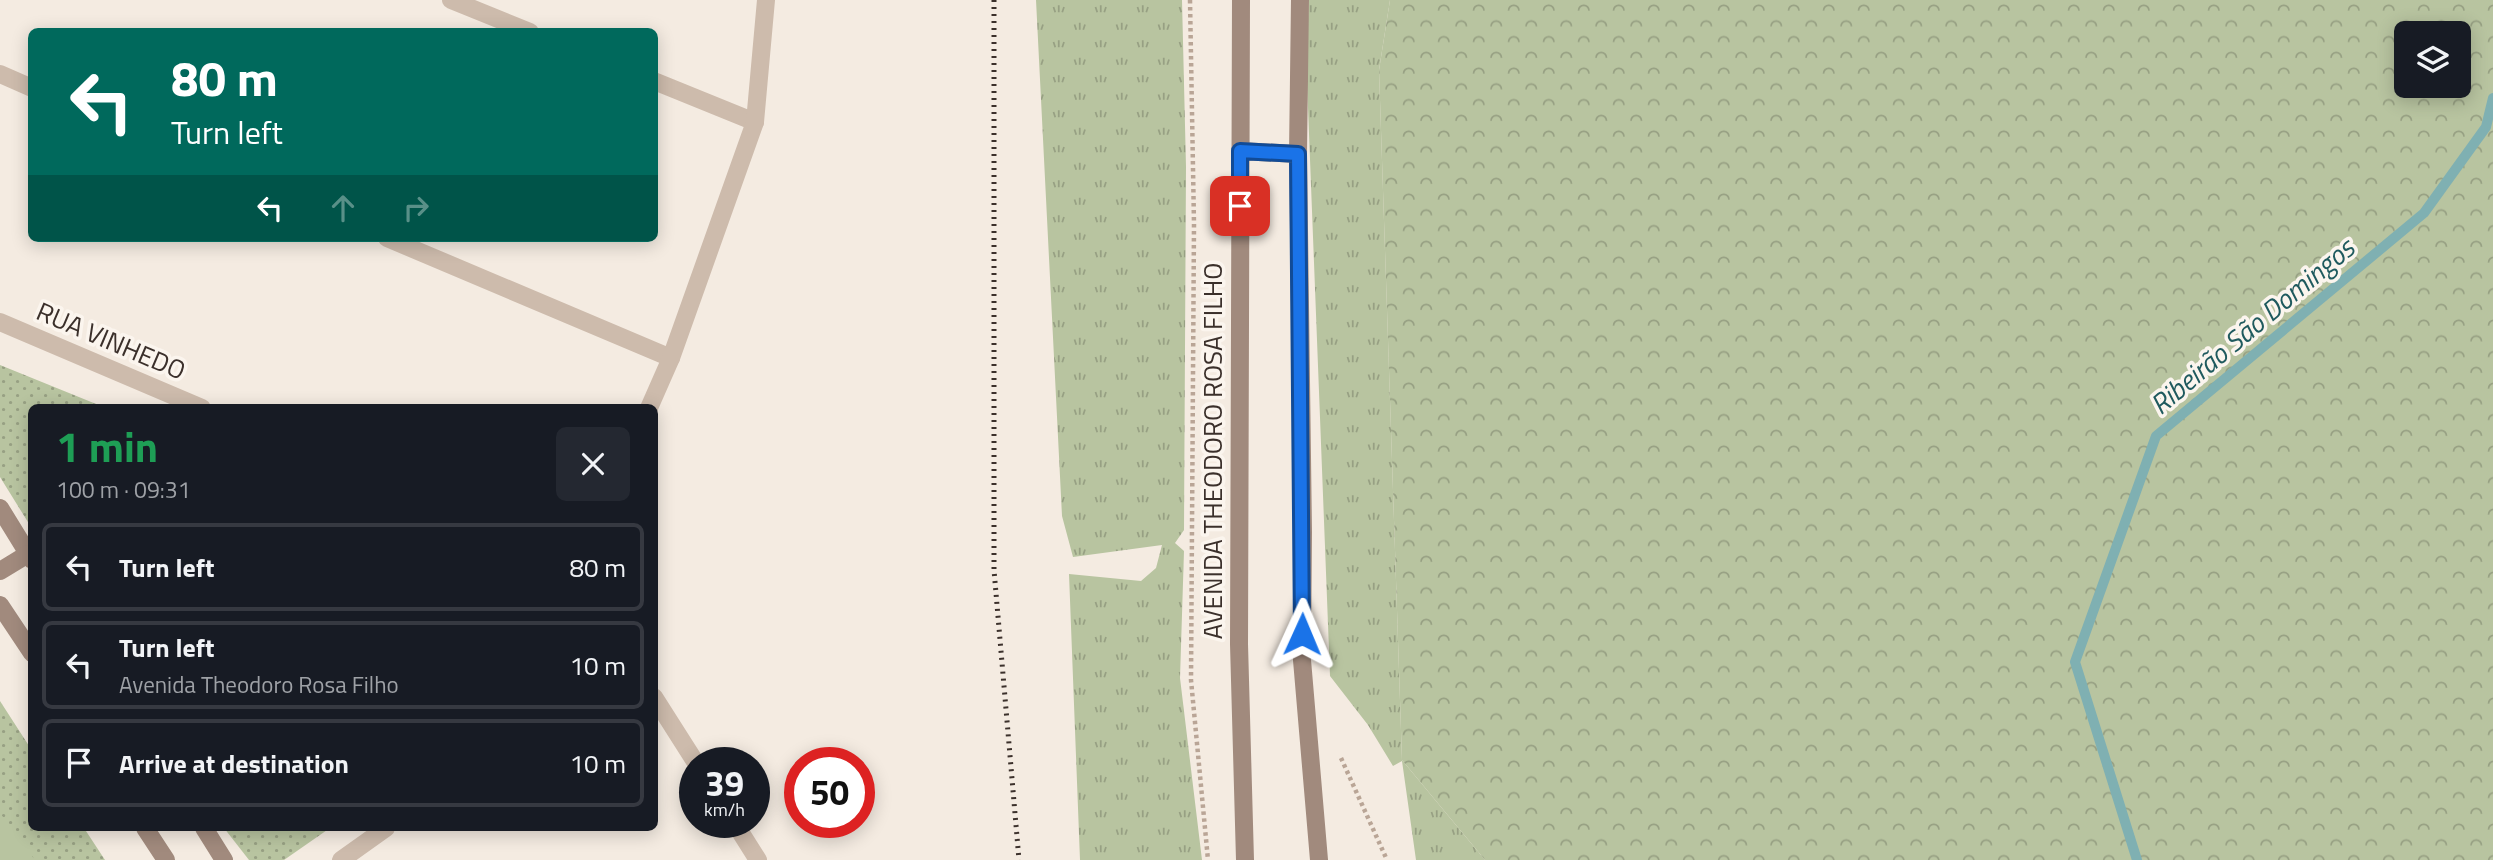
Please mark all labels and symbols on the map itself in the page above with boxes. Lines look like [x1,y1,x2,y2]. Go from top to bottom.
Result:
pin [1210,176,1270,236]
water label: Ribeirão São Domingos [2140,226,2365,424]
street label: AVENIDA THEODORO ROSA FILHO [1193,263,1232,639]
street label: RUA VINHEDO [31,292,192,390]
position arrow [1265,597,1339,671]
speed limit sign: 50 [784,747,875,838]

